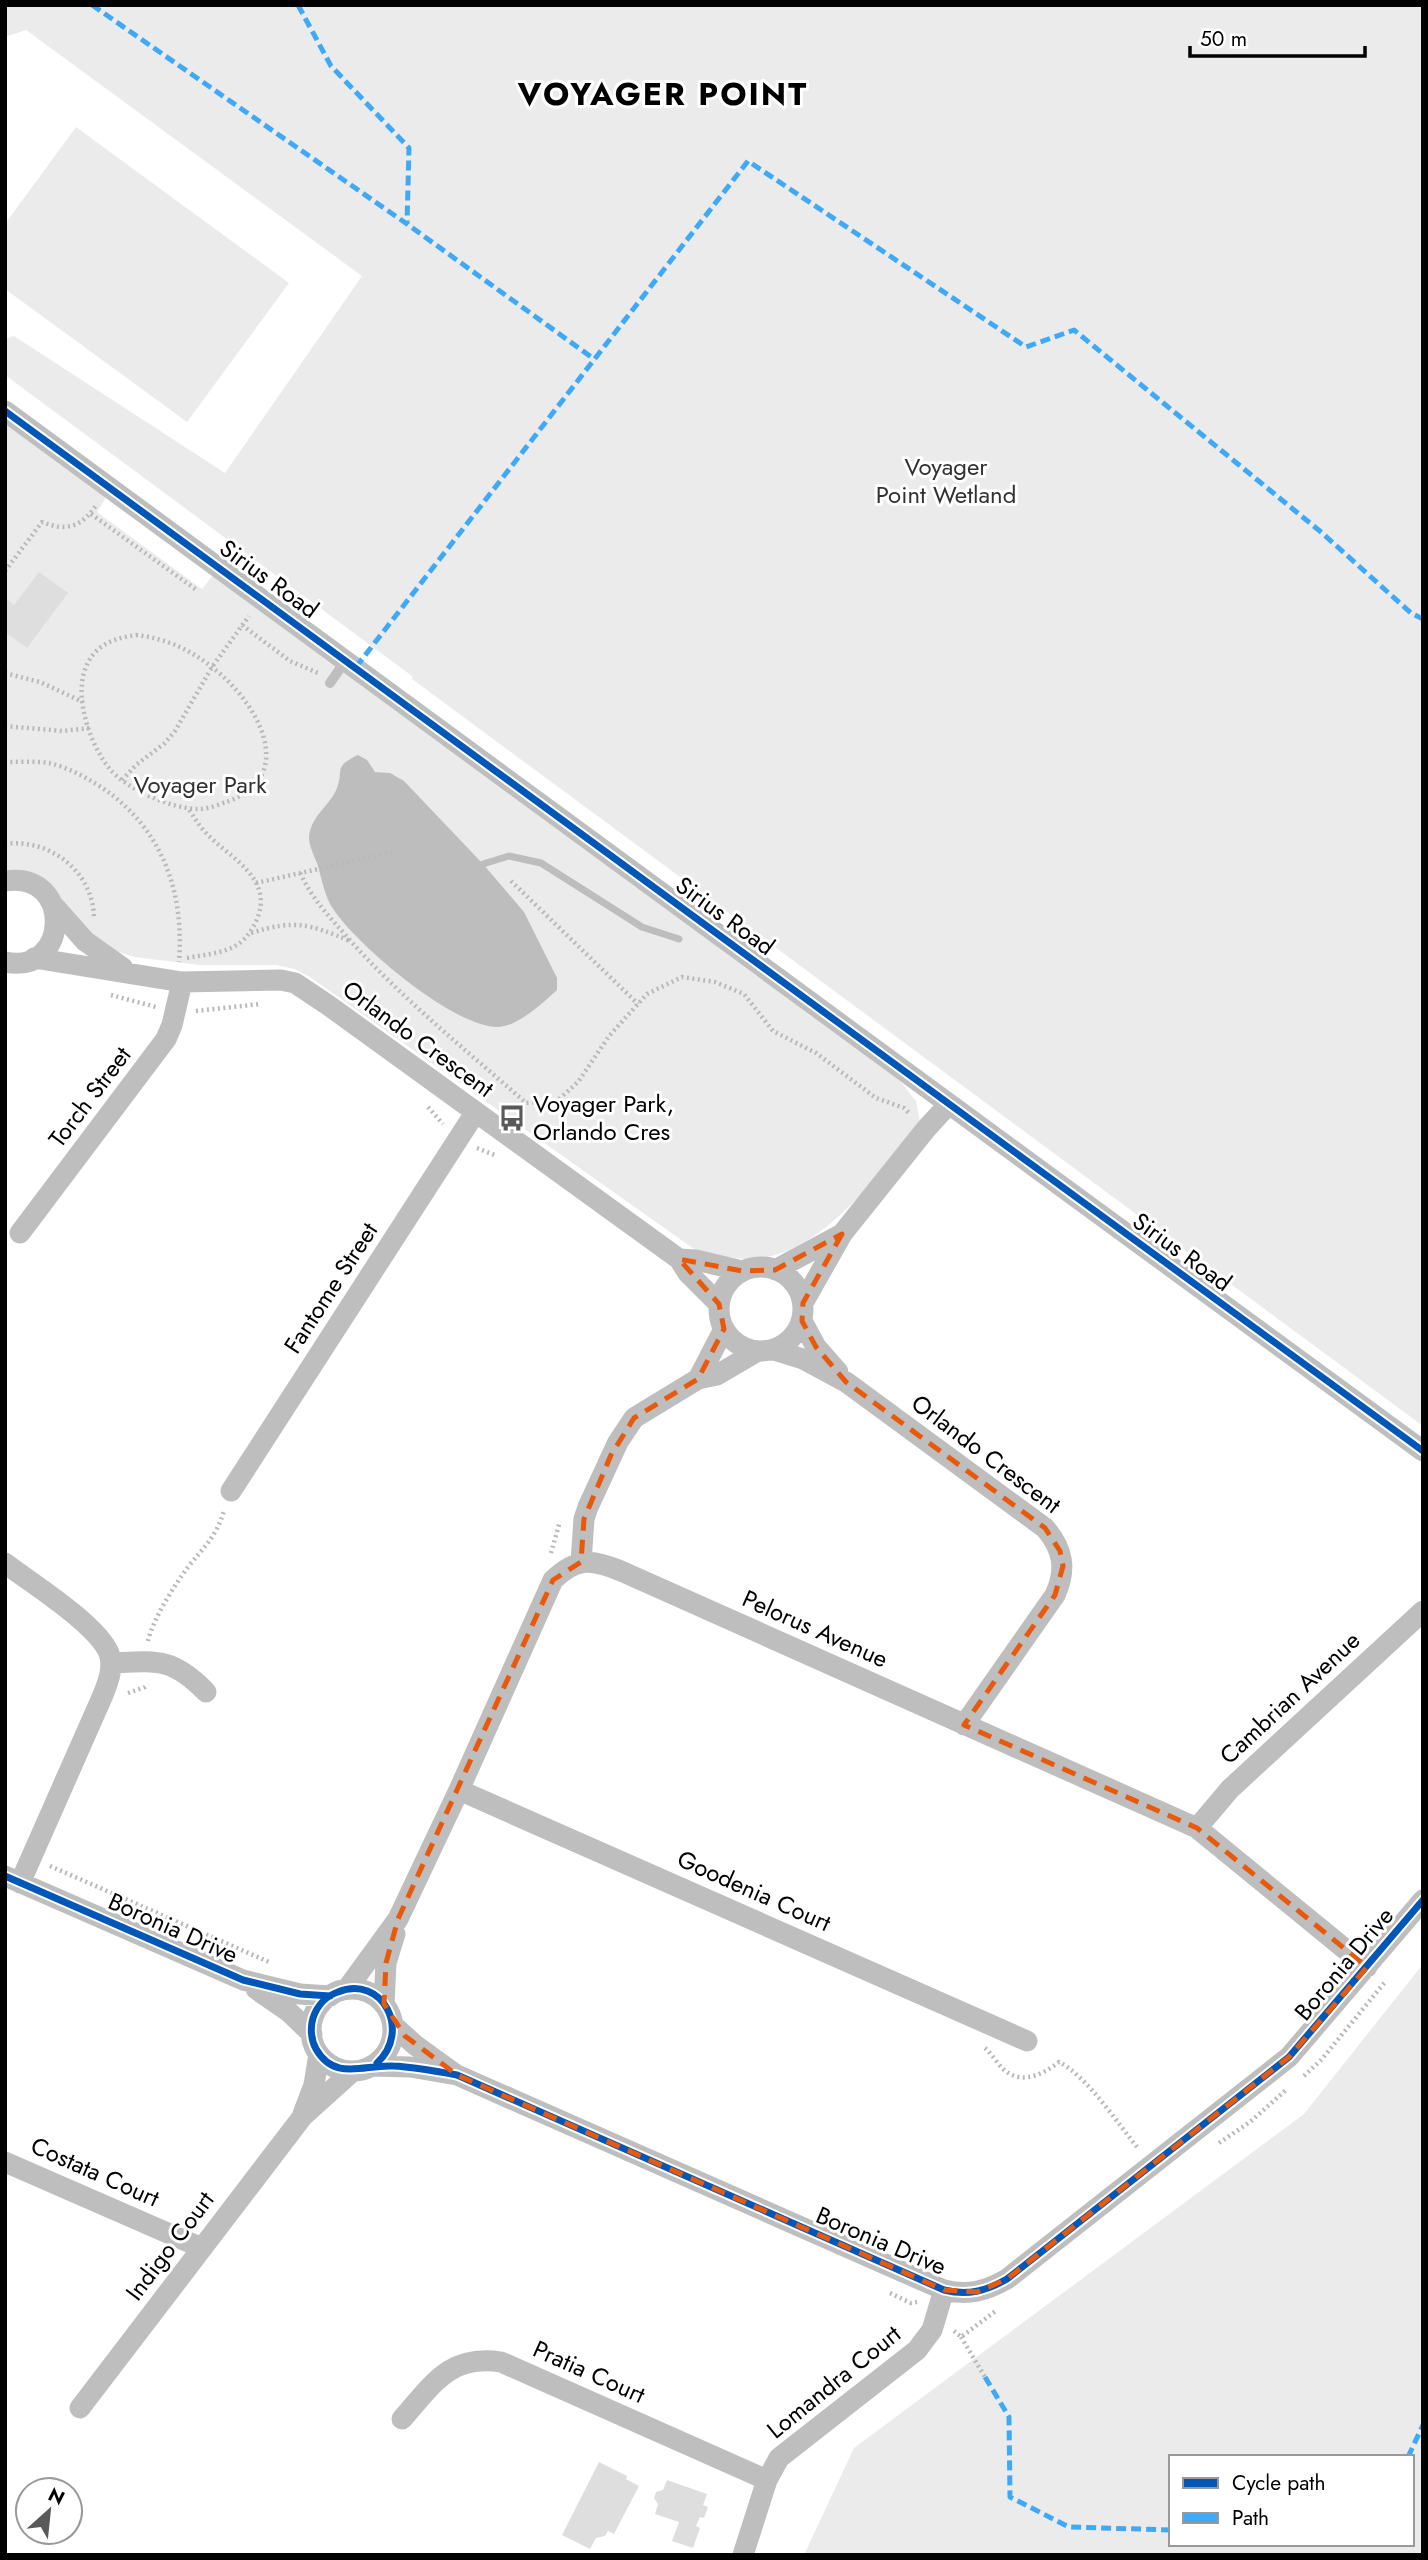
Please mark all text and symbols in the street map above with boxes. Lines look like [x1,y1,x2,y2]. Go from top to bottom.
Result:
scale bar [1190,14,1365,58]
text: 50 m [1200,24,1247,54]
district label: VOYAGER POINT [517,71,808,117]
park label: Voyager Point Wetland [876,449,1016,512]
street label: Sirius Road [212,531,326,627]
park label: Voyager Park [133,767,267,802]
street label: Sirius Road [668,868,782,964]
street label: Orlando Crescent [335,972,501,1106]
street label: Torch Street [40,1039,139,1154]
place label: Voyager Park, Orlando Cres [533,1086,674,1149]
bus stop icon: Voyager Park, Orlando Cres [497,1103,527,1133]
street label: Sirius Road [1125,1204,1239,1300]
street label: Fantome Street [275,1215,386,1360]
street label: Orlando Crescent [904,1386,1069,1522]
street label: Pelorus Avenue [737,1581,894,1676]
street label: Cambrian Avenue [1212,1623,1368,1772]
street label: Goodenia Court [672,1841,837,1940]
street label: Boronia Drive [103,1883,244,1972]
street label: Boronia Drive [1286,1899,1402,2028]
street label: Costata Court [25,2128,165,2216]
street label: Indigo Court [117,2184,222,2308]
street label: Boronia Drive [811,2197,952,2284]
street label: Lomandra Court [759,2316,908,2447]
street label: Pratia Court [528,2331,651,2412]
legend [1169,2455,1414,2546]
text: Cycle path [1232,2468,1325,2498]
north arrow [14,2476,84,2546]
text: N [44,2481,69,2512]
text: Path [1232,2503,1269,2533]

